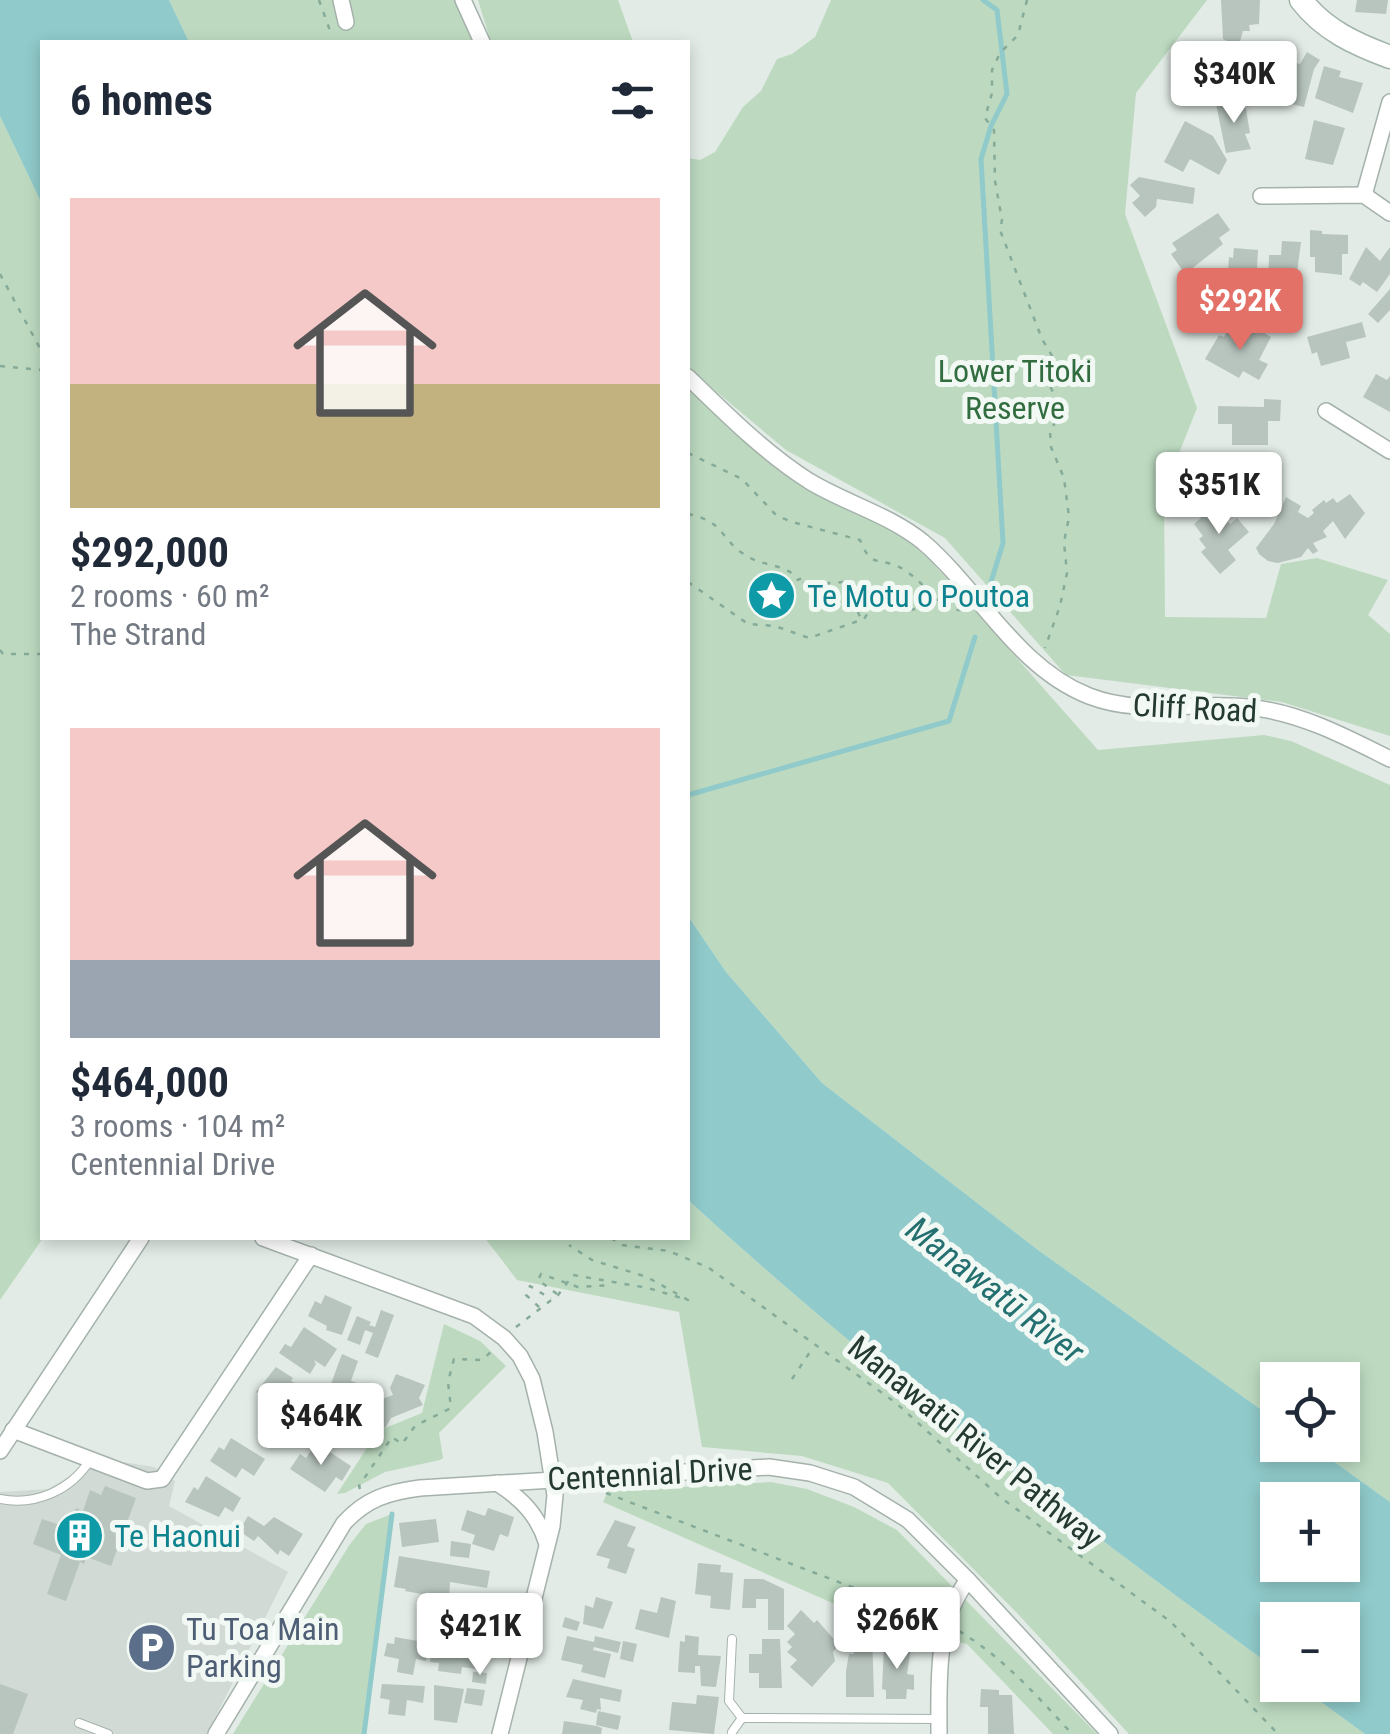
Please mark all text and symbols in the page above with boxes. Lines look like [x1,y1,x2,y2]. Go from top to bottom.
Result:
pin: $340K [1164,41,1304,126]
text: $340K [1193,54,1275,92]
icon: filters [605,73,660,128]
text: 6 homes [70,76,213,125]
icon: home [275,263,455,443]
pin: $292K [1170,268,1310,353]
text: $292K [1199,281,1281,319]
park label: Lower Titoki Reserve [938,352,1092,427]
pin: $351K [1149,452,1289,537]
text: $351K [1178,465,1260,503]
text: $292,000 [70,528,229,577]
place icon: Te Motu o Poutoa [746,570,798,622]
text: 2 rooms · 60 m² [70,577,269,615]
place label: Te Motu o Poutoa [807,577,1030,615]
text: The Strand [70,615,206,653]
street label: Cliff Road [1132,686,1258,730]
icon: home [275,793,455,973]
text: $464,000 [70,1058,229,1107]
text: 3 rooms · 104 m² [70,1107,285,1145]
text: Centennial Drive [70,1145,275,1183]
water label: Manawatū River [898,1208,1092,1373]
street label: Manawatū River Pathway [840,1328,1110,1556]
map controls [1260,1362,1360,1702]
button: locate [1260,1362,1360,1462]
pin: $464K [251,1383,391,1468]
text: $464K [280,1396,362,1434]
street label: Centennial Drive [546,1450,754,1498]
button: + [1260,1482,1360,1582]
building icon: Te Haonui [53,1510,105,1562]
place label: Te Haonui [114,1517,241,1555]
pin: $266K [827,1587,967,1672]
pin: $421K [410,1593,550,1678]
text: $266K [856,1600,938,1638]
button: − [1260,1602,1360,1702]
text: $421K [439,1606,521,1644]
place label: Tu Toa Main Parking [186,1610,340,1685]
parking icon: Tu Toa Main Parking [125,1621,177,1673]

